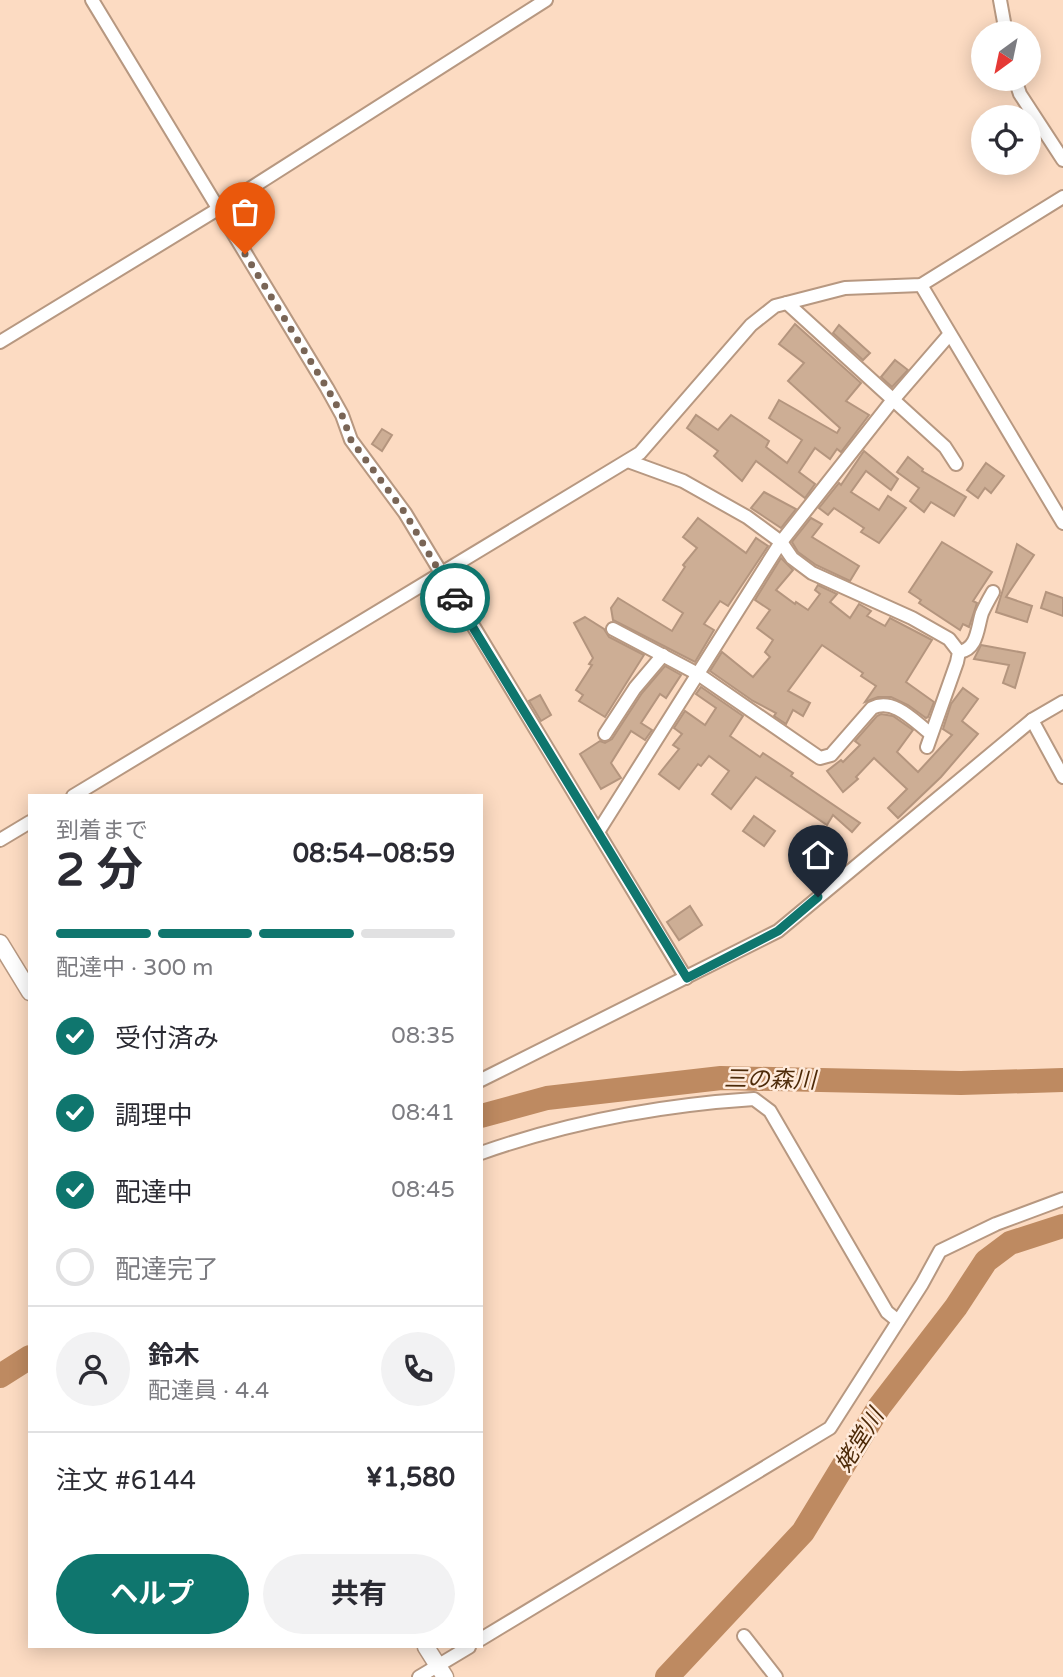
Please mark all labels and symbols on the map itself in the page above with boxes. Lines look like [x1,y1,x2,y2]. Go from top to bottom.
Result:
north arrow [971,21,1041,91]
pin [215,182,275,254]
courier [420,563,490,633]
pin [788,825,848,897]
water label: 三の森川 [724,1065,819,1095]
water label: 姥堂川 [830,1401,892,1477]

